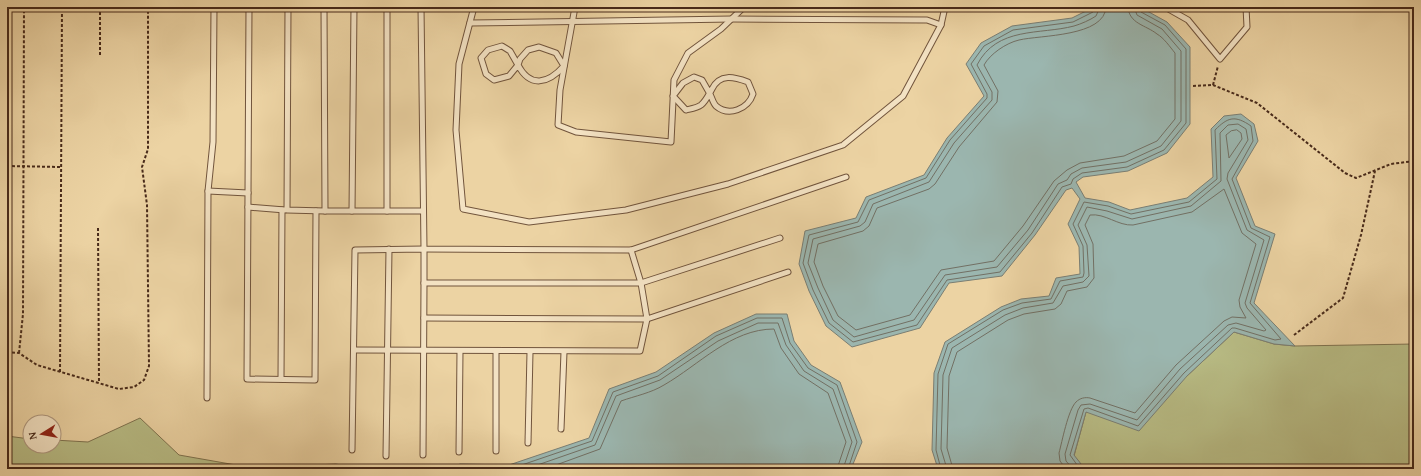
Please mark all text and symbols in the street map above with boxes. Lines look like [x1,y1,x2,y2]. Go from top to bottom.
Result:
north arrow [22,414,62,454]
text: N [24,430,41,441]

